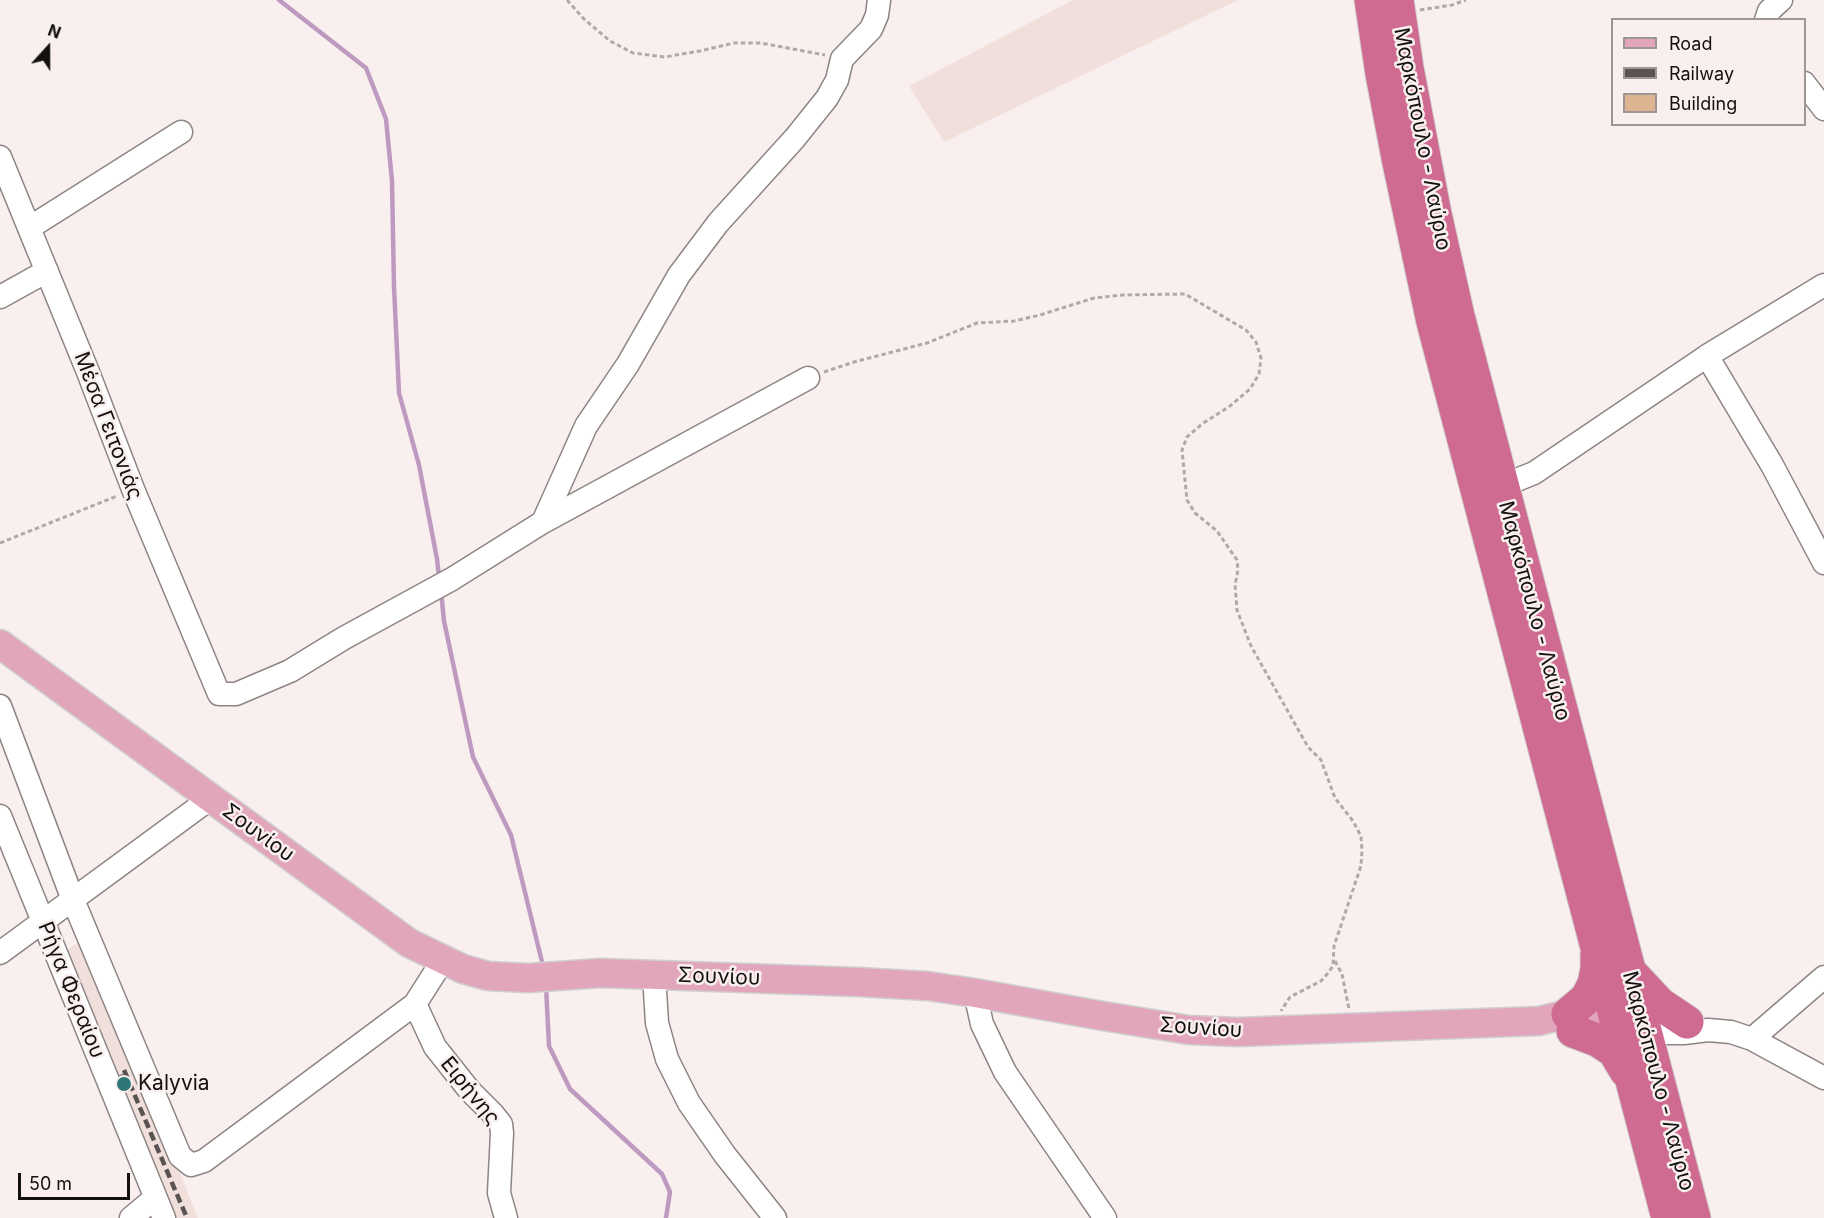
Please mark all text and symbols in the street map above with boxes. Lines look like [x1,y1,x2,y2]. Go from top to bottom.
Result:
north arrow [18,18,78,78]
legend [1611,18,1806,126]
text: N [45,20,64,43]
street label: Μαρκόπουλο - Λαύριο [1388,26,1456,252]
text: Road [1669,33,1712,54]
text: Railway [1669,63,1734,84]
text: Building [1669,93,1737,114]
street label: Μέσα Γειτονιάς [68,349,148,503]
street label: Μαρκόπουλο - Λαύριο [1493,498,1575,724]
street label: Σουνίου [217,799,299,867]
street label: Ρήγα Φεραίου [32,918,110,1062]
street label: Σουνίου [677,963,761,991]
street label: Μαρκόπουλο - Λαύριο [1617,968,1699,1194]
street label: Σουνίου [1159,1013,1243,1043]
street label: Ειρήνης [435,1052,505,1130]
place label: Kalyvia [138,1071,210,1097]
marker: Kalyvia [115,1075,133,1093]
scale bar [21,1161,134,1199]
text: 50 m [29,1173,72,1194]

